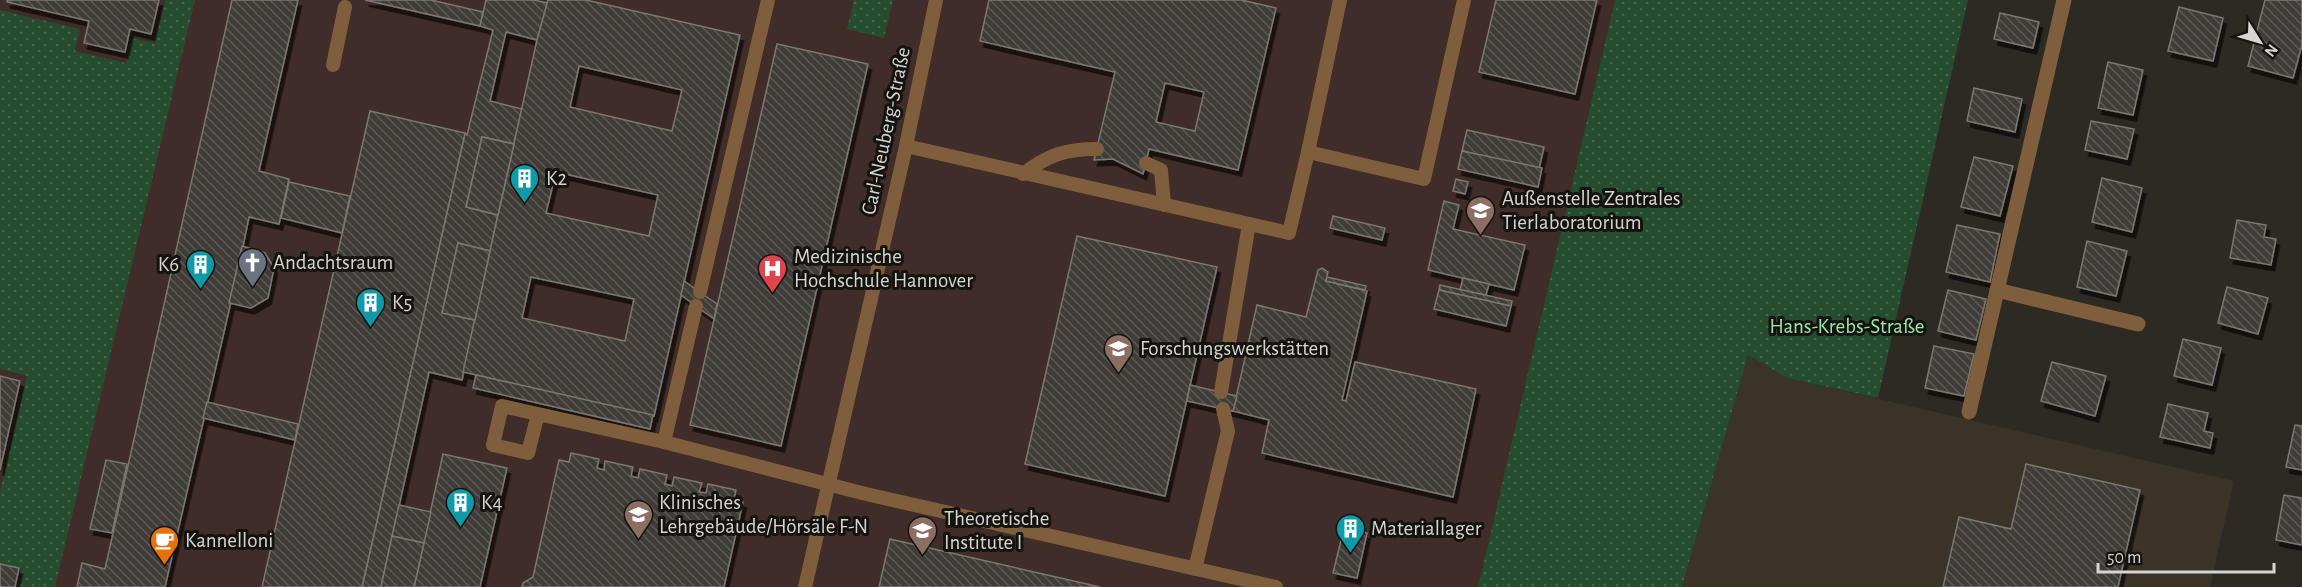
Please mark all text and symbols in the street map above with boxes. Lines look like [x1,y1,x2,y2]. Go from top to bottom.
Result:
north arrow [2230,12,2290,72]
text: N [2261,41,2281,60]
street label: Carl-Neuberg-Straße [858,45,914,217]
building icon: K2 [509,162,541,204]
place label: K2 [546,168,567,189]
place label: Außenstelle Zentrales Tierlaboratorium [1502,188,1681,233]
school or university icon: Außenstelle Zentrales Tierlaboratorium [1465,194,1497,236]
church icon: Andachtsraum [236,246,268,288]
place label: Medizinische Hochschule Hannover [794,246,973,291]
building icon: K6 [184,248,216,290]
place label: Andachtsraum [273,252,393,273]
hospital icon: Medizinische Hochschule Hannover [757,252,789,294]
place label: K6 [158,254,179,275]
building icon: K5 [355,286,387,328]
place label: K5 [392,292,412,313]
park label: Hans-Krebs-Straße [1770,316,1924,337]
school or university icon: Forschungswerkstätten [1103,332,1135,374]
place label: Forschungswerkstätten [1140,338,1329,359]
building icon: K4 [444,486,476,528]
place label: K4 [481,492,503,513]
place label: Klinisches Lehrgebäude/Hörsäle F-N [659,492,868,537]
school or university icon: Klinisches Lehrgebäude/Hörsäle F-N [622,498,654,540]
place label: Theoretische Institute I [944,508,1049,553]
building icon: Materiallager [1334,512,1366,554]
school or university icon: Theoretische Institute I [907,514,939,556]
place label: Materiallager [1371,518,1482,539]
cafe icon: Kannelloni [148,524,180,566]
place label: Kannelloni [185,530,273,551]
scale bar [2098,536,2274,574]
text: 50 m [2107,549,2141,567]

